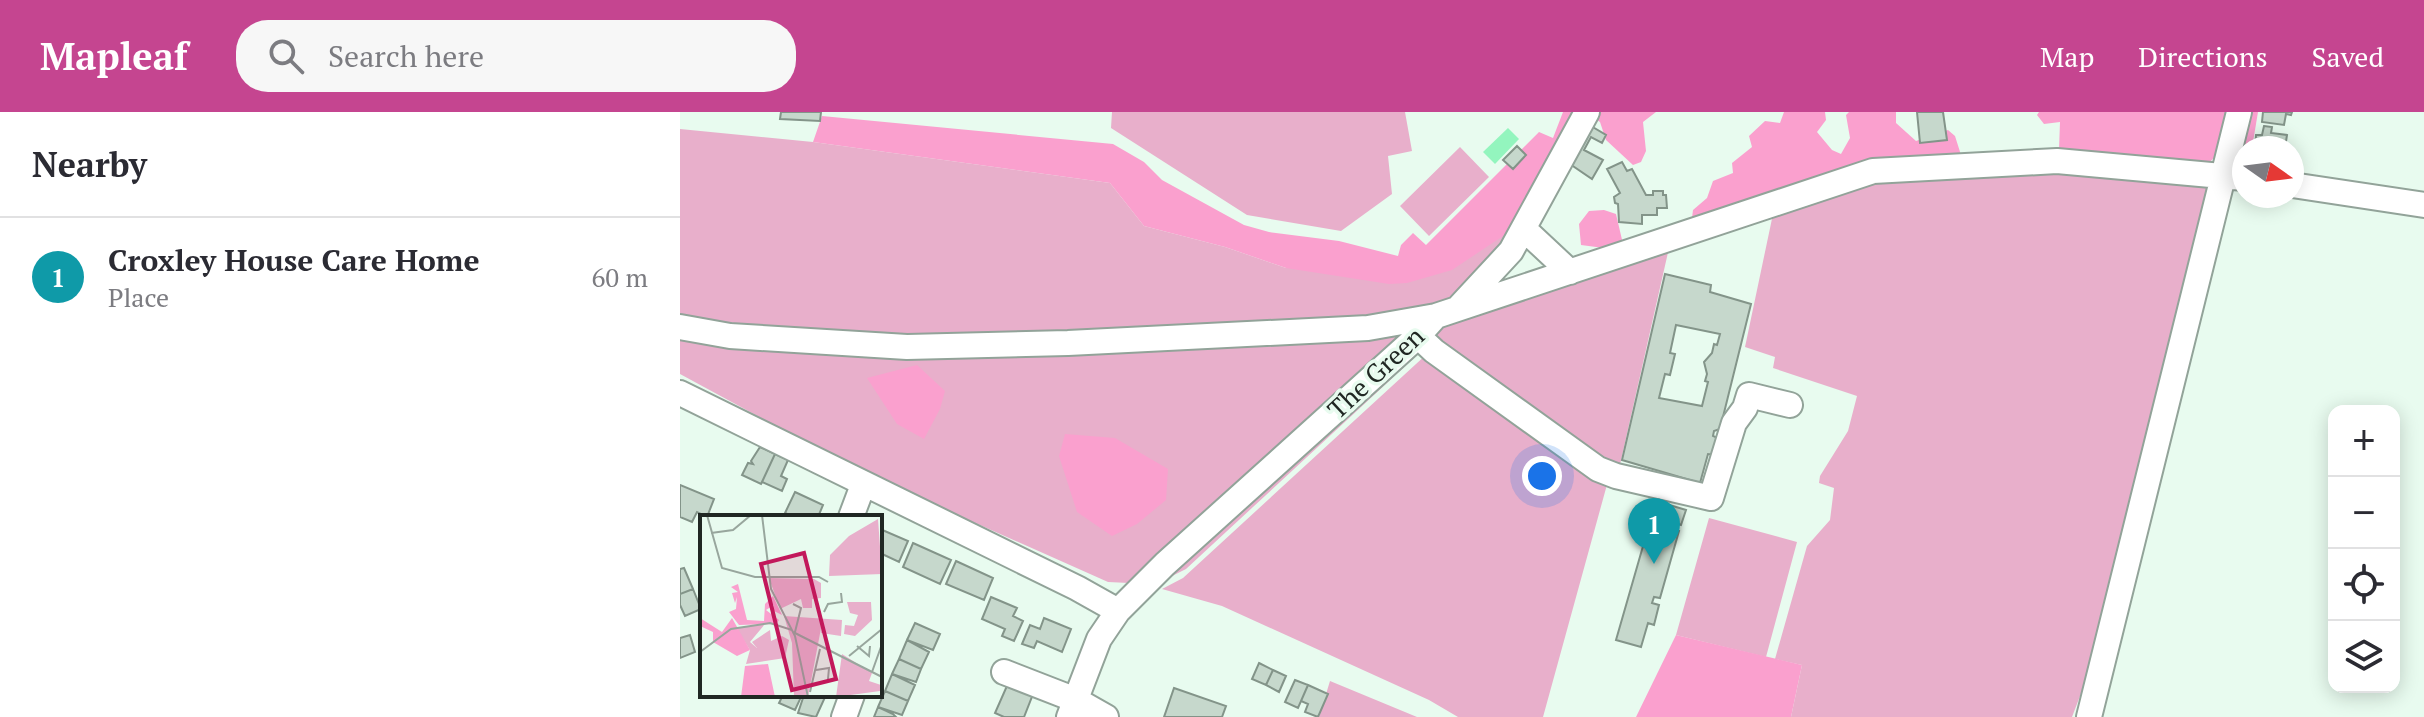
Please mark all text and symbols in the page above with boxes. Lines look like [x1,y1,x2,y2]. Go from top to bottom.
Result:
search box [236,20,796,92]
text: Mapleaf [40,31,188,81]
icon: search [264,34,308,78]
text: Search here [328,36,484,76]
text: Map [2040,38,2094,75]
text: Directions [2138,38,2268,75]
text: Saved [2312,38,2384,75]
north arrow [2232,136,2304,208]
text: Nearby [32,142,147,187]
text: Croxley House Care Home [108,240,480,280]
text: 1 [51,260,65,294]
text: 60 m [592,260,648,294]
text: Place [108,280,169,314]
street label: The Green [1320,319,1431,426]
map controls [2328,405,2400,693]
button: + [2328,405,2400,477]
your location [1522,456,1562,496]
button: − [2328,477,2400,549]
pin: 1 [1628,498,1680,564]
inset map [700,515,882,697]
button: locate [2328,549,2400,621]
button: layers [2328,621,2400,693]

